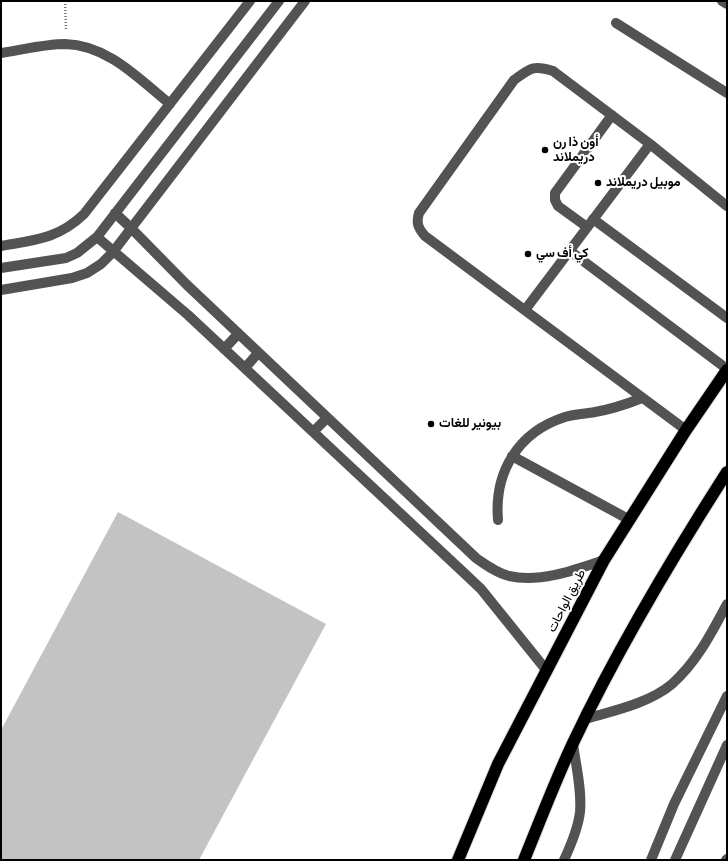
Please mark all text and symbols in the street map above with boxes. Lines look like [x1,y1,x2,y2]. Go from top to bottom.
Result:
place label: أون ذا رن دريملاند [553,135,599,166]
marker: أون ذا رن دريملاند [540,145,550,155]
place label: موبيل دريملاند [606,175,681,191]
marker: موبيل دريملاند [593,178,603,188]
place label: كي أف سي [536,246,588,262]
marker: كي أف سي [523,249,533,259]
place label: بيونير للغات [439,416,501,432]
marker: بيونير للغات [426,419,436,429]
street label: طريق الواحات [544,567,590,635]

